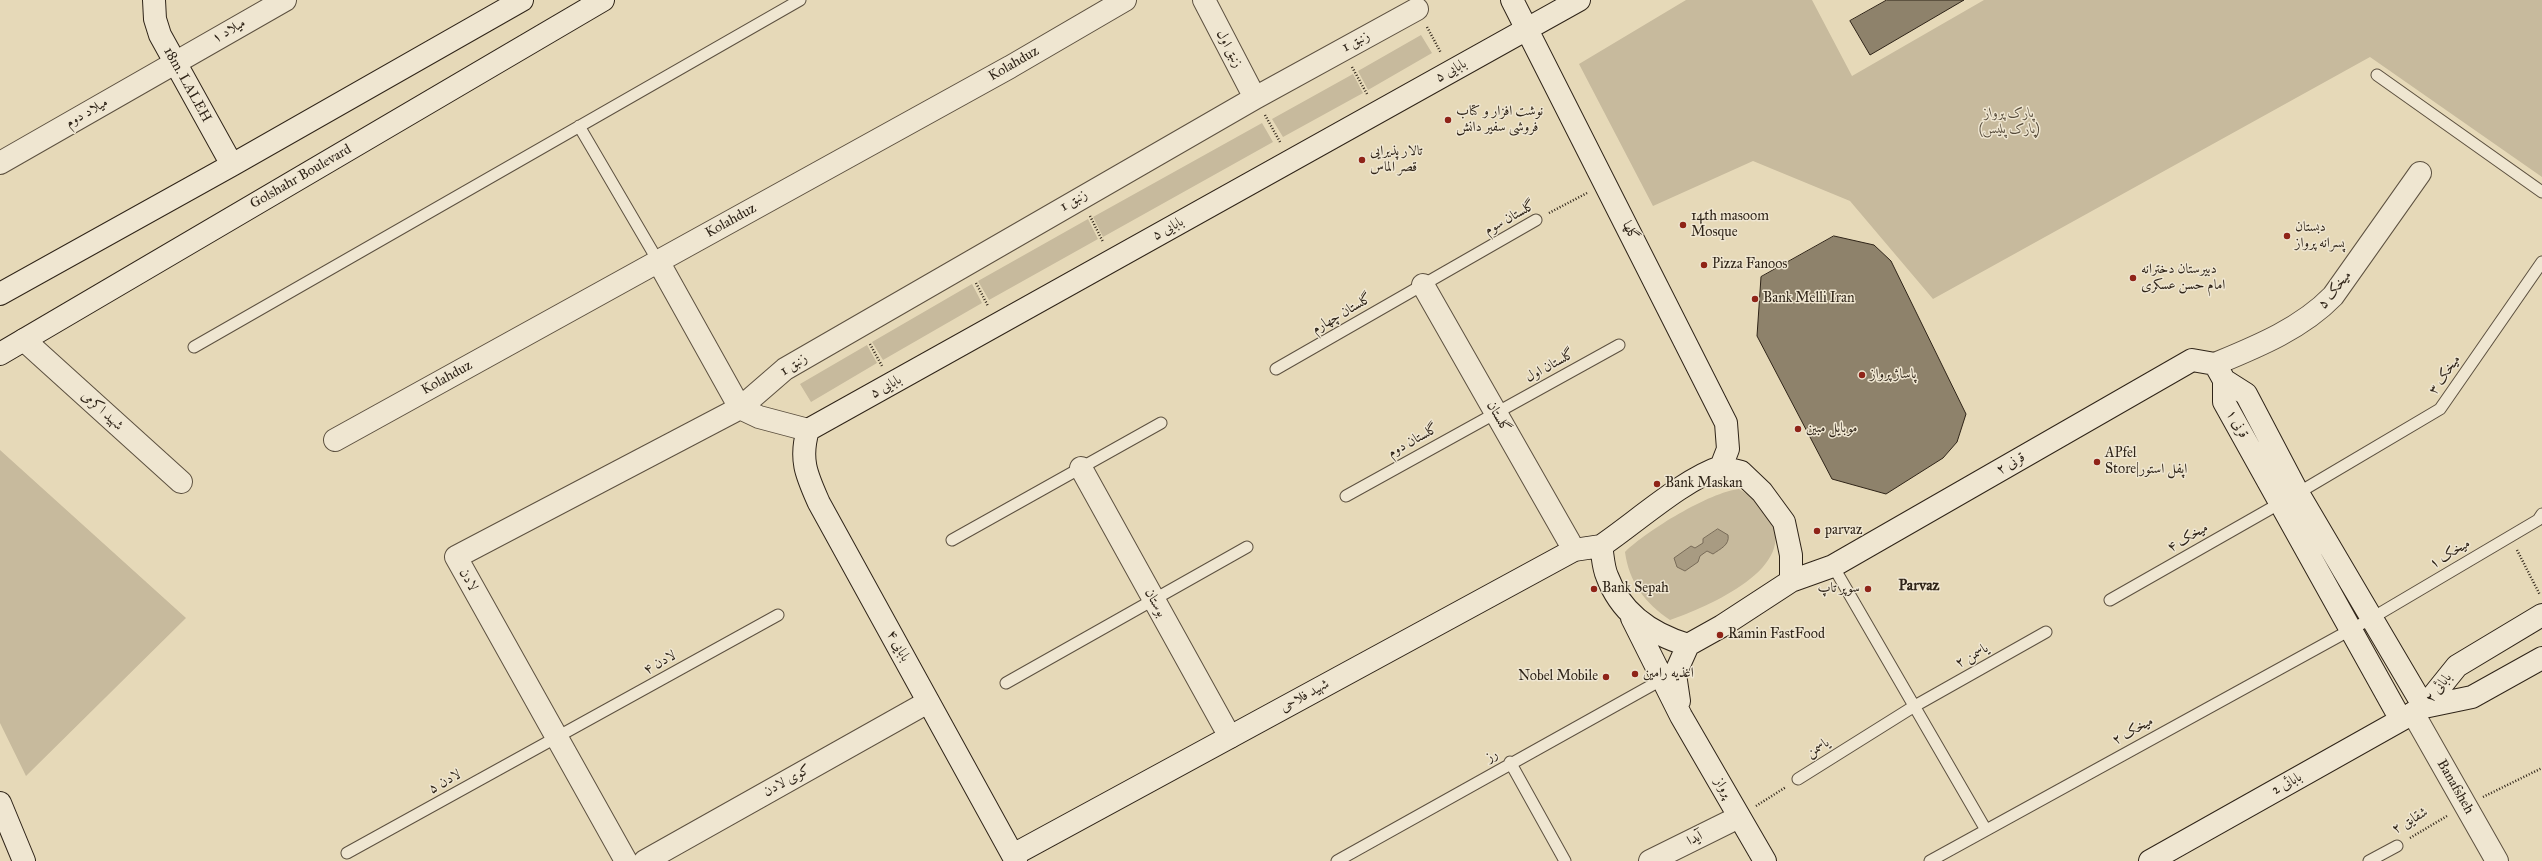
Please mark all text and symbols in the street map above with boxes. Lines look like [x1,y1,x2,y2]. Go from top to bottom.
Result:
street label: میلاد ۱ [209,15,249,47]
street label: زنبق اول [1212,27,1246,71]
street label: زنبق 1 [1339,28,1373,56]
street label: Kolahduz [986,43,1042,85]
street label: 18m. LALEH [159,44,215,126]
street label: ۵ بابایی [1432,56,1470,86]
street label: میلاد دوم [63,94,111,132]
place label: نوشت افزار و کتاب فروشی سفیر دانش [1456,104,1543,136]
park label: پارک پرواز (پارک پلیس) [1978,106,2040,138]
marker: نوشت افزار و کتاب فروشی سفیر دانش [1443,115,1453,125]
street label: Golshahr Boulevard [247,141,355,213]
place label: تالار پذیرایی قصر الماس [1370,144,1423,176]
marker: تالار پذیرایی قصر الماس [1357,155,1367,165]
street label: زنبق 1 [1057,187,1091,215]
street label: گلستان سوم [1482,197,1538,239]
street label: Kolahduz [703,200,759,242]
place label: 14th masoom Mosque [1691,209,1769,242]
street label: ۵ بابایی [1149,214,1187,244]
street label: گلها [1618,218,1642,244]
marker: 14th masoom Mosque [1678,220,1688,230]
place label: دبستان پسرانه پرواز [2295,220,2345,252]
marker: دبستان پسرانه پرواز [2282,231,2292,241]
place label: Pizza Fanoos [1712,257,1787,273]
marker: Pizza Fanoos [1699,260,1709,270]
place label: دبیرستان دخترانه امام حسن عسکری [2141,262,2225,294]
street label: میخک ۵ [2314,267,2356,313]
marker: دبیرستان دخترانه امام حسن عسکری [2128,273,2138,283]
street label: گلستان چهارم [1309,290,1375,338]
place label: Bank Melli Iran [1763,291,1855,307]
marker: Bank Melli Iran [1750,294,1760,304]
street label: گلستان اول [1523,346,1577,386]
street label: زنبق 1 [777,350,811,380]
street label: میخک ۳ [2425,352,2465,398]
street label: Kolahduz [419,357,475,399]
place label: پاساژ پرواز [1870,367,1916,383]
marker: پاساژ پرواز [1857,370,1867,380]
street label: ۵ بابایی [867,372,905,402]
street label: شهید اکرمی [77,388,127,434]
street label: گلستان [1482,398,1514,436]
street label: قرنی ۱ [2222,407,2252,441]
street label: گلستان دوم [1385,420,1441,462]
place label: موبایل مبین [1806,421,1857,437]
marker: موبایل مبین [1793,424,1803,434]
place label: APfel Store|اپفل استور [2105,446,2187,478]
street label: قرنی ۲ [1994,449,2028,479]
marker: APfel Store|اپفل استور [2092,457,2102,467]
place label: Bank Maskan [1665,476,1743,492]
marker: Bank Maskan [1652,479,1662,489]
street label: میخک ۴ [2165,520,2211,556]
place label: parvaz [1825,523,1862,539]
marker: parvaz [1812,526,1822,536]
street label: میخک ۱ [2427,535,2473,573]
street label: لادن [455,566,481,594]
district label: Parvaz [1899,577,1939,595]
place label: Bank Sepah [1602,581,1669,597]
place label: سوپر تاپ [1818,581,1860,597]
marker: Bank Sepah [1589,584,1599,594]
marker: سوپر تاپ [1863,584,1873,594]
street label: بوستان [1140,586,1170,620]
street label: بابایی ۴ [883,627,913,665]
place label: Ramin FastFood [1728,627,1825,643]
marker: Ramin FastFood [1715,630,1725,640]
street label: یاسمن ۲ [1952,640,1992,672]
street label: لادن ۴ [641,647,679,679]
place label: اغذیه رامین [1643,666,1694,682]
place label: Nobel Mobile [1518,669,1598,685]
marker: اغذیه رامین [1630,669,1640,679]
street label: بابائی ۲ [2422,670,2456,706]
marker: Nobel Mobile [1601,672,1611,682]
street label: شهید فلاحی [1278,676,1332,716]
street label: میخک ۲ [2109,713,2157,749]
street label: یاسمن [1803,734,1833,762]
street label: رز [1483,746,1501,766]
street label: Banafsheh [2433,757,2477,817]
street label: کوی لادن [761,761,813,801]
street label: لادن ۵ [426,766,464,798]
street label: بابائی 2 [2269,769,2305,799]
street label: پرواز [1711,775,1735,801]
street label: شقایق ۲ [2389,804,2431,838]
street label: آیدا [1684,828,1706,850]

